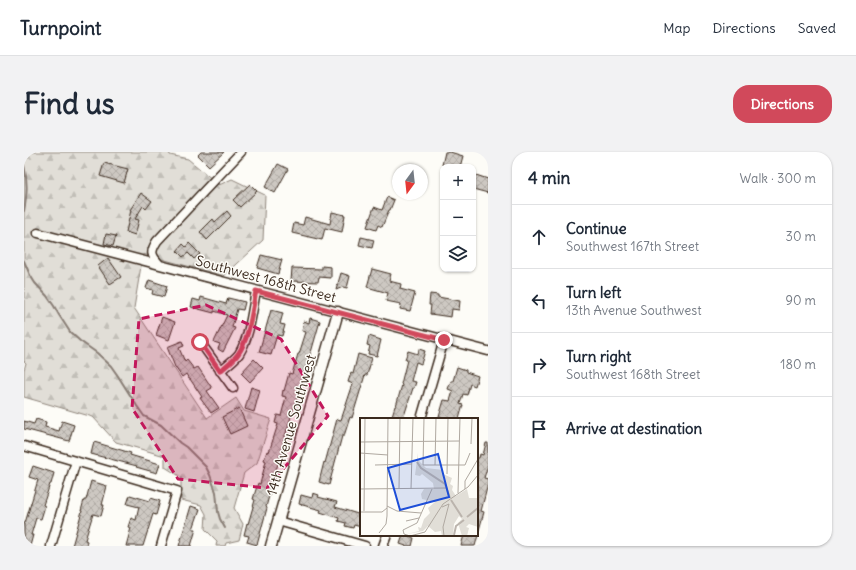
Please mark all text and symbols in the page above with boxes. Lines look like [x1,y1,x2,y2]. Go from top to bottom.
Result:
text: Turnpoint [20,16,101,40]
text: Map [663,19,690,37]
text: Directions [712,19,776,37]
text: Saved [798,19,836,37]
button: Directions [733,85,832,123]
text: Find us [24,86,115,122]
north arrow [392,164,428,200]
map controls [440,164,476,272]
button: + [440,164,476,200]
text: 4 min [528,167,570,189]
text: Walk · 300 m [740,170,816,187]
button: − [440,200,476,236]
text: Continue [566,219,627,238]
icon: ahead [528,226,550,248]
text: 30 m [786,228,816,245]
button: layers [440,236,476,272]
text: Southwest 167th Street [566,238,699,255]
street label: Southwest 168th Street [194,252,338,306]
text: Turn left [566,283,621,302]
icon: left [528,290,550,312]
text: 90 m [785,292,816,309]
text: 13th Avenue Southwest [566,302,702,319]
route end [435,331,453,349]
route start [191,333,209,351]
text: Turn right [566,347,631,366]
street label: 14th Avenue Southwest [262,352,320,498]
icon: right [528,354,550,376]
text: 180 m [780,356,816,373]
text: Southwest 168th Street [566,366,700,383]
inset map [360,418,478,536]
icon: arrive [528,418,550,440]
text: Arrive at destination [566,419,702,438]

